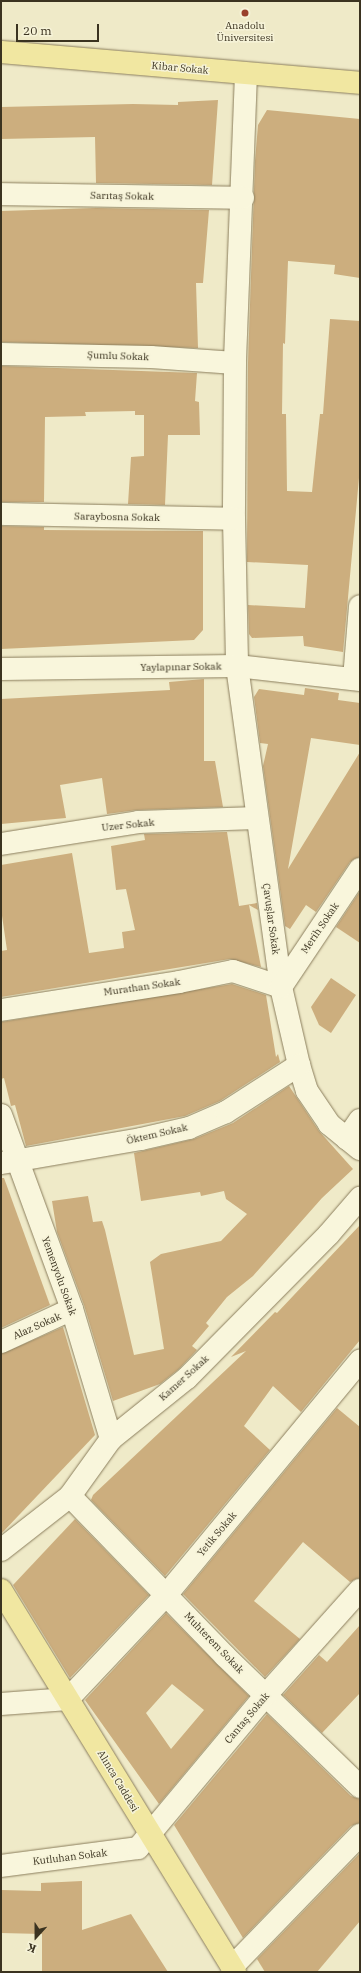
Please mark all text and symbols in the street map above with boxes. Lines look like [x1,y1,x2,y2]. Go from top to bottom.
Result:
marker: Anadolu Üniversitesi [240,8,250,18]
scale bar [18,16,101,42]
place label: Anadolu Üniversitesi [217,19,273,42]
text: 20 m [23,23,52,38]
street label: Kibar Sokak [151,60,209,76]
street label: Sarıtaş Sokak [90,189,154,203]
street label: Şumlu Sokak [87,349,149,363]
street label: Saraybosna Sokak [74,510,160,524]
street label: Yaylapınar Sokak [140,660,222,674]
street label: Uzer Sokak [101,816,155,834]
street label: Çavuşlar Sokak [260,883,282,955]
street label: Merih Sokak [299,900,341,956]
street label: Murathan Sokak [103,976,181,998]
street label: Öktem Sokak [125,1121,189,1147]
street label: Yemenyolu Sokak [39,1235,79,1317]
street label: Alaz Sokak [11,1310,63,1342]
street label: Kamer Sokak [157,1353,211,1403]
street label: Yetik Sokak [195,1509,239,1559]
street label: Muhterem Sokak [182,1610,246,1676]
street label: Cantaş Sokak [222,1690,272,1746]
street label: Alınca Caddesi [95,1748,141,1814]
street label: Kutluhan Sokak [32,1846,108,1868]
north arrow [16,1917,56,1957]
text: K [25,1940,38,1956]

